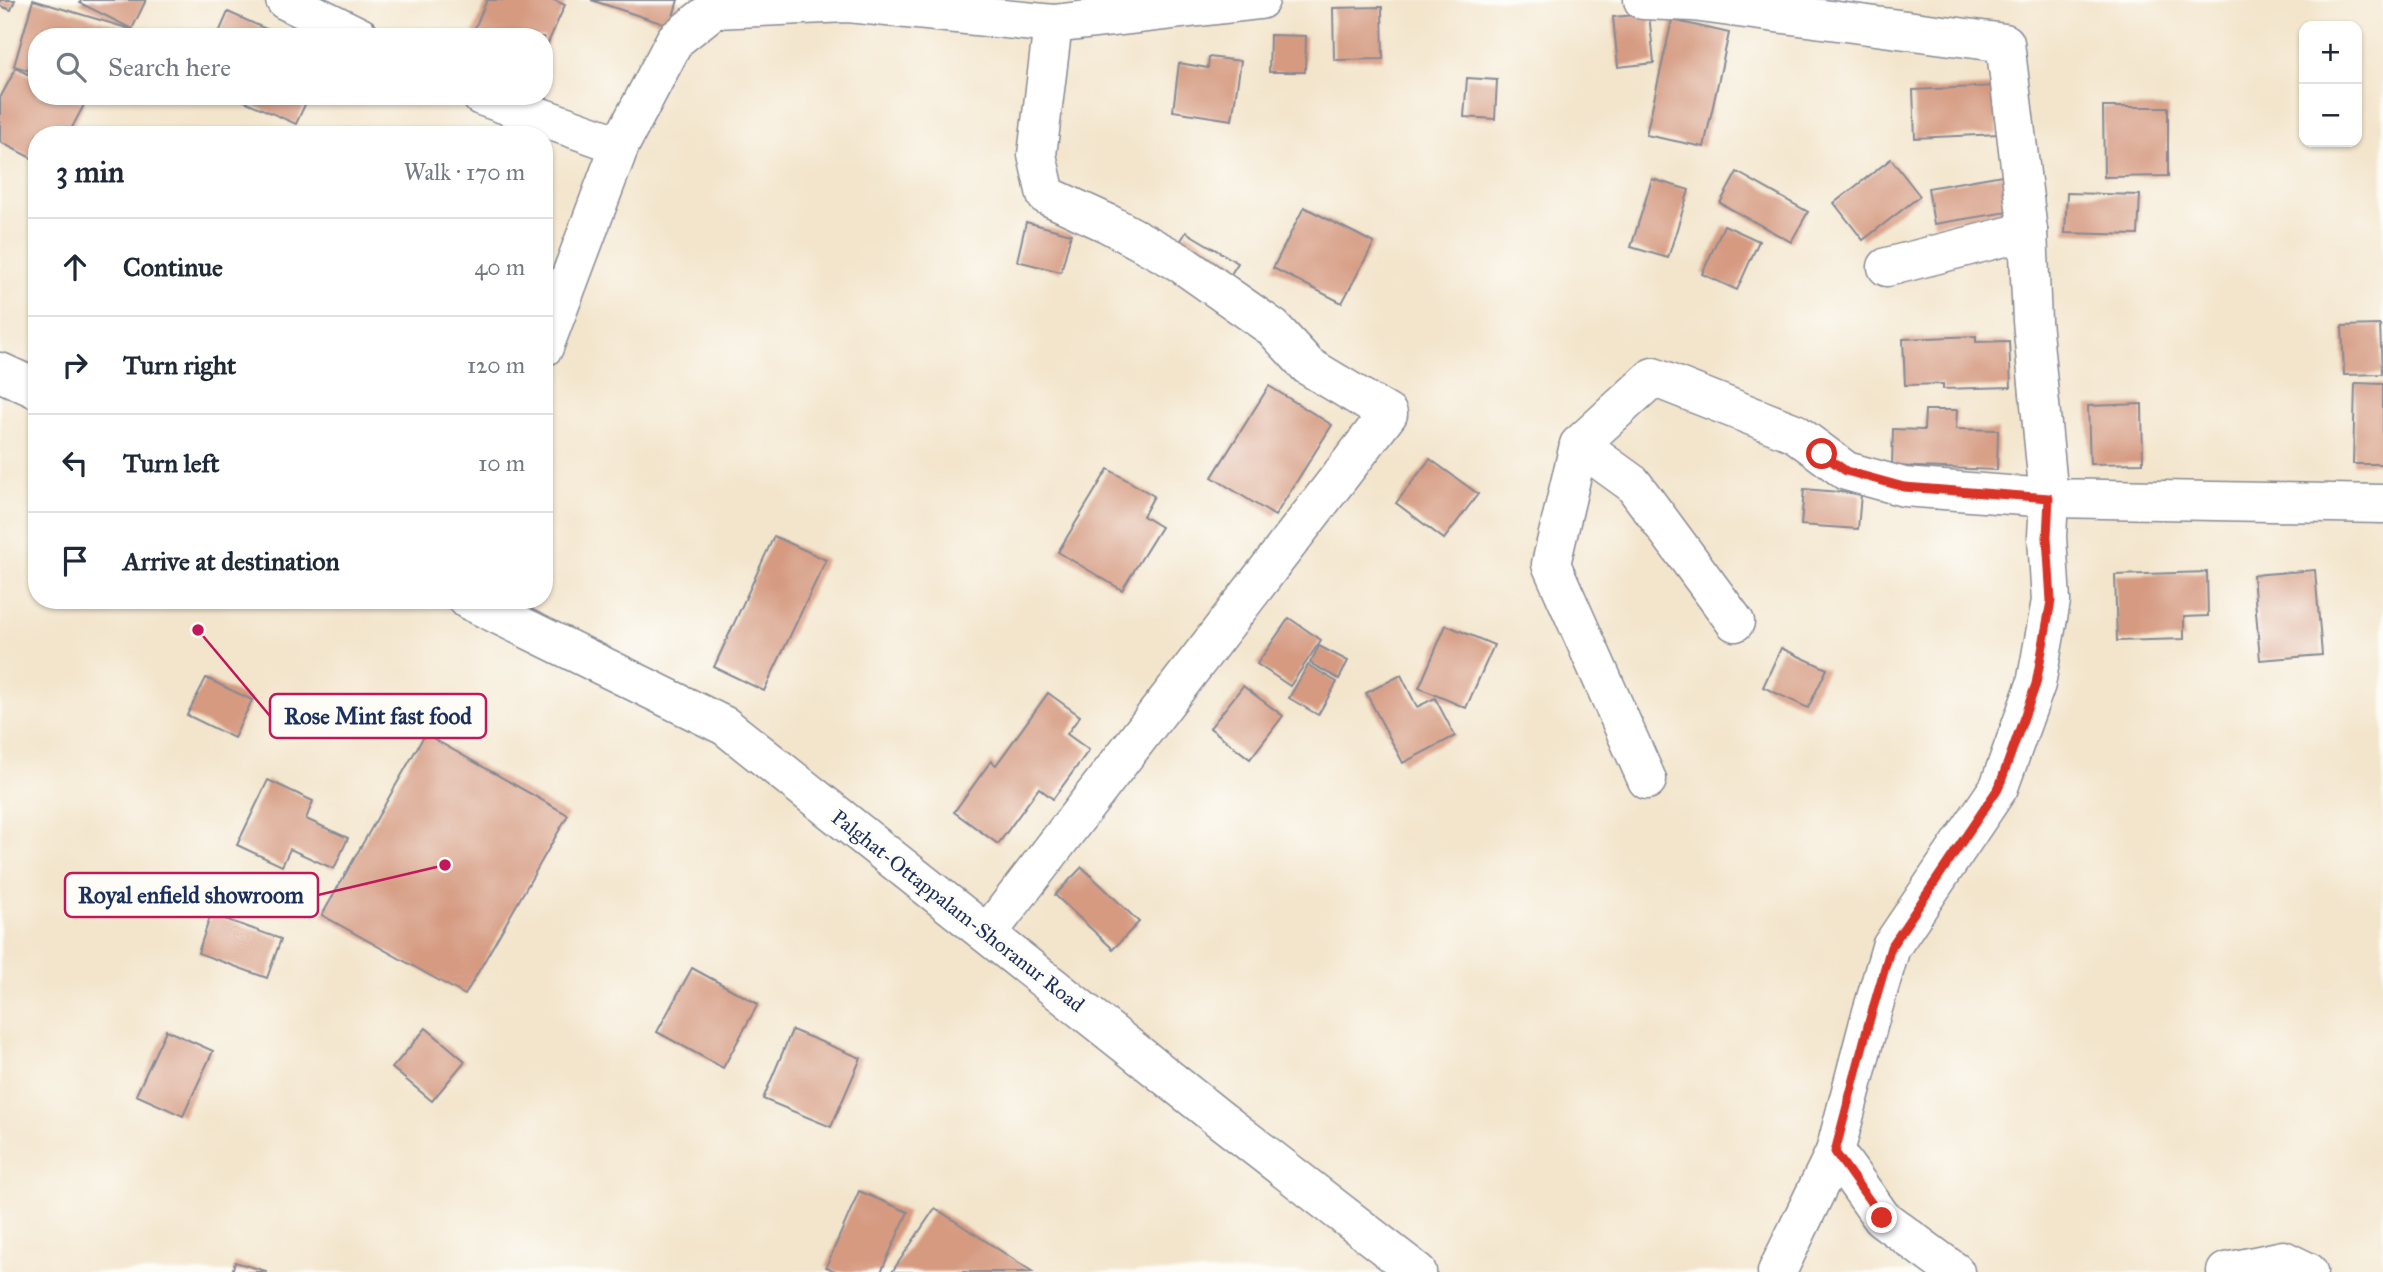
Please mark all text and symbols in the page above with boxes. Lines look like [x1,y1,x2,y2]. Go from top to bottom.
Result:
map controls [2299,21,2362,147]
button: + [2299,21,2362,84]
search box [28,28,553,105]
icon: search [52,48,90,86]
text: Search here [108,51,231,83]
button: − [2299,84,2362,147]
text: 3 min [56,154,124,190]
text: Walk · 170 m [404,158,525,186]
icon: ahead [56,248,94,286]
text: Continue [123,251,223,283]
text: 40 m [475,253,525,281]
icon: right [56,346,94,384]
text: Turn right [123,349,236,381]
text: 120 m [467,351,525,379]
route start [1806,438,1837,469]
icon: left [56,444,94,482]
text: Turn left [123,447,219,479]
text: 10 m [478,449,525,477]
icon: arrive [56,542,94,580]
text: Arrive at destination [123,545,340,577]
callout: Rose Mint fast food [270,694,486,738]
text: Rose Mint fast food [284,702,472,730]
street label: Palghat-Ottappalam-Shoranur Road [826,804,1090,1018]
callout: Royal enfield showroom [65,873,318,917]
text: Royal enfield showroom [78,881,305,910]
route end [1866,1202,1897,1233]

